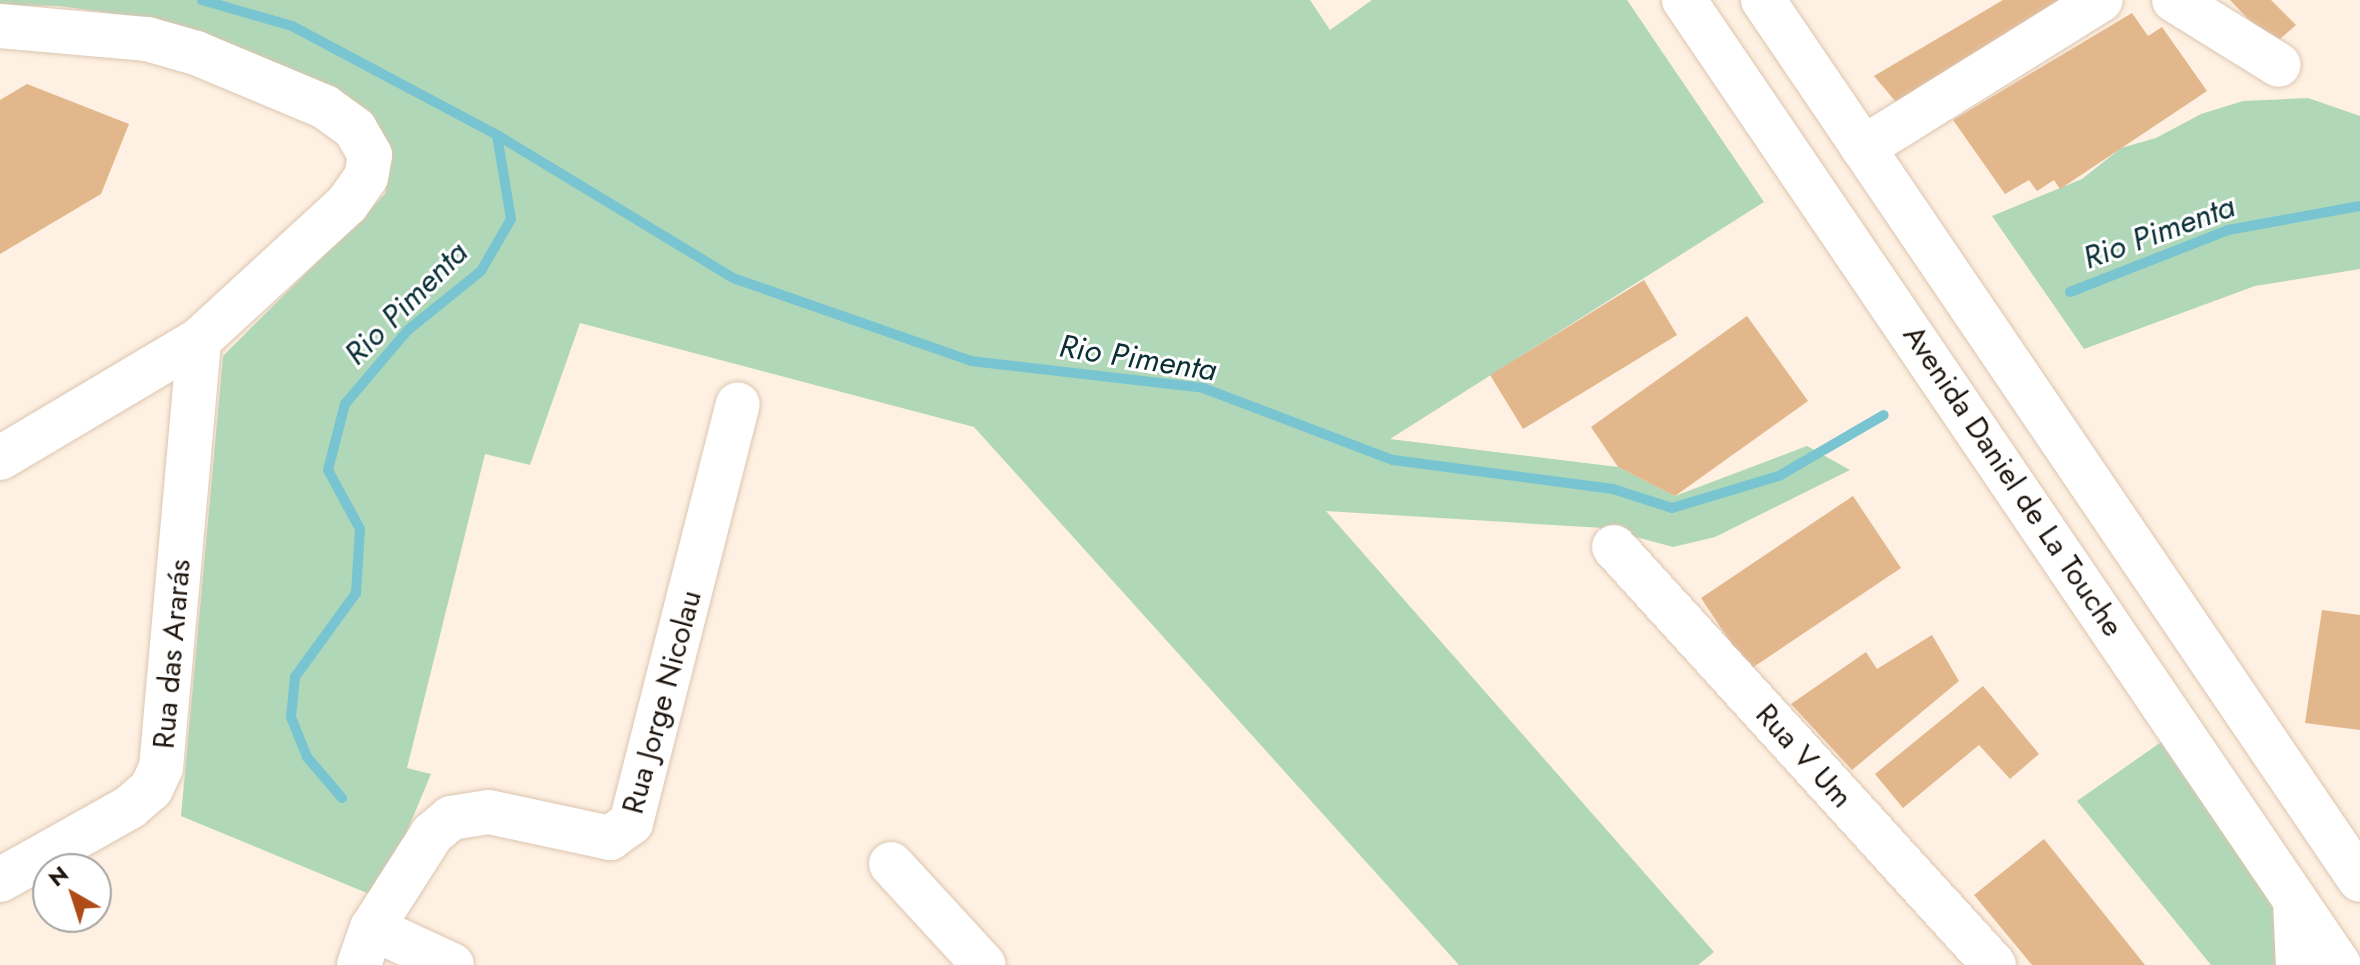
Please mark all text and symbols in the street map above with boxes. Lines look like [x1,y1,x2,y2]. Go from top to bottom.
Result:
water label: Rio Pimenta [2078,187,2240,277]
water label: Rio Pimenta [336,233,476,373]
street label: Avenida Daniel de La Touche [1895,319,2131,643]
water label: Rio Pimenta [1057,327,1219,389]
street label: Rua das Ararás [146,558,198,750]
street label: Rua Jorge Nicolau [615,586,709,818]
street label: Rua V Um [1748,697,1860,815]
north arrow [32,853,112,933]
text: N [41,858,75,894]

